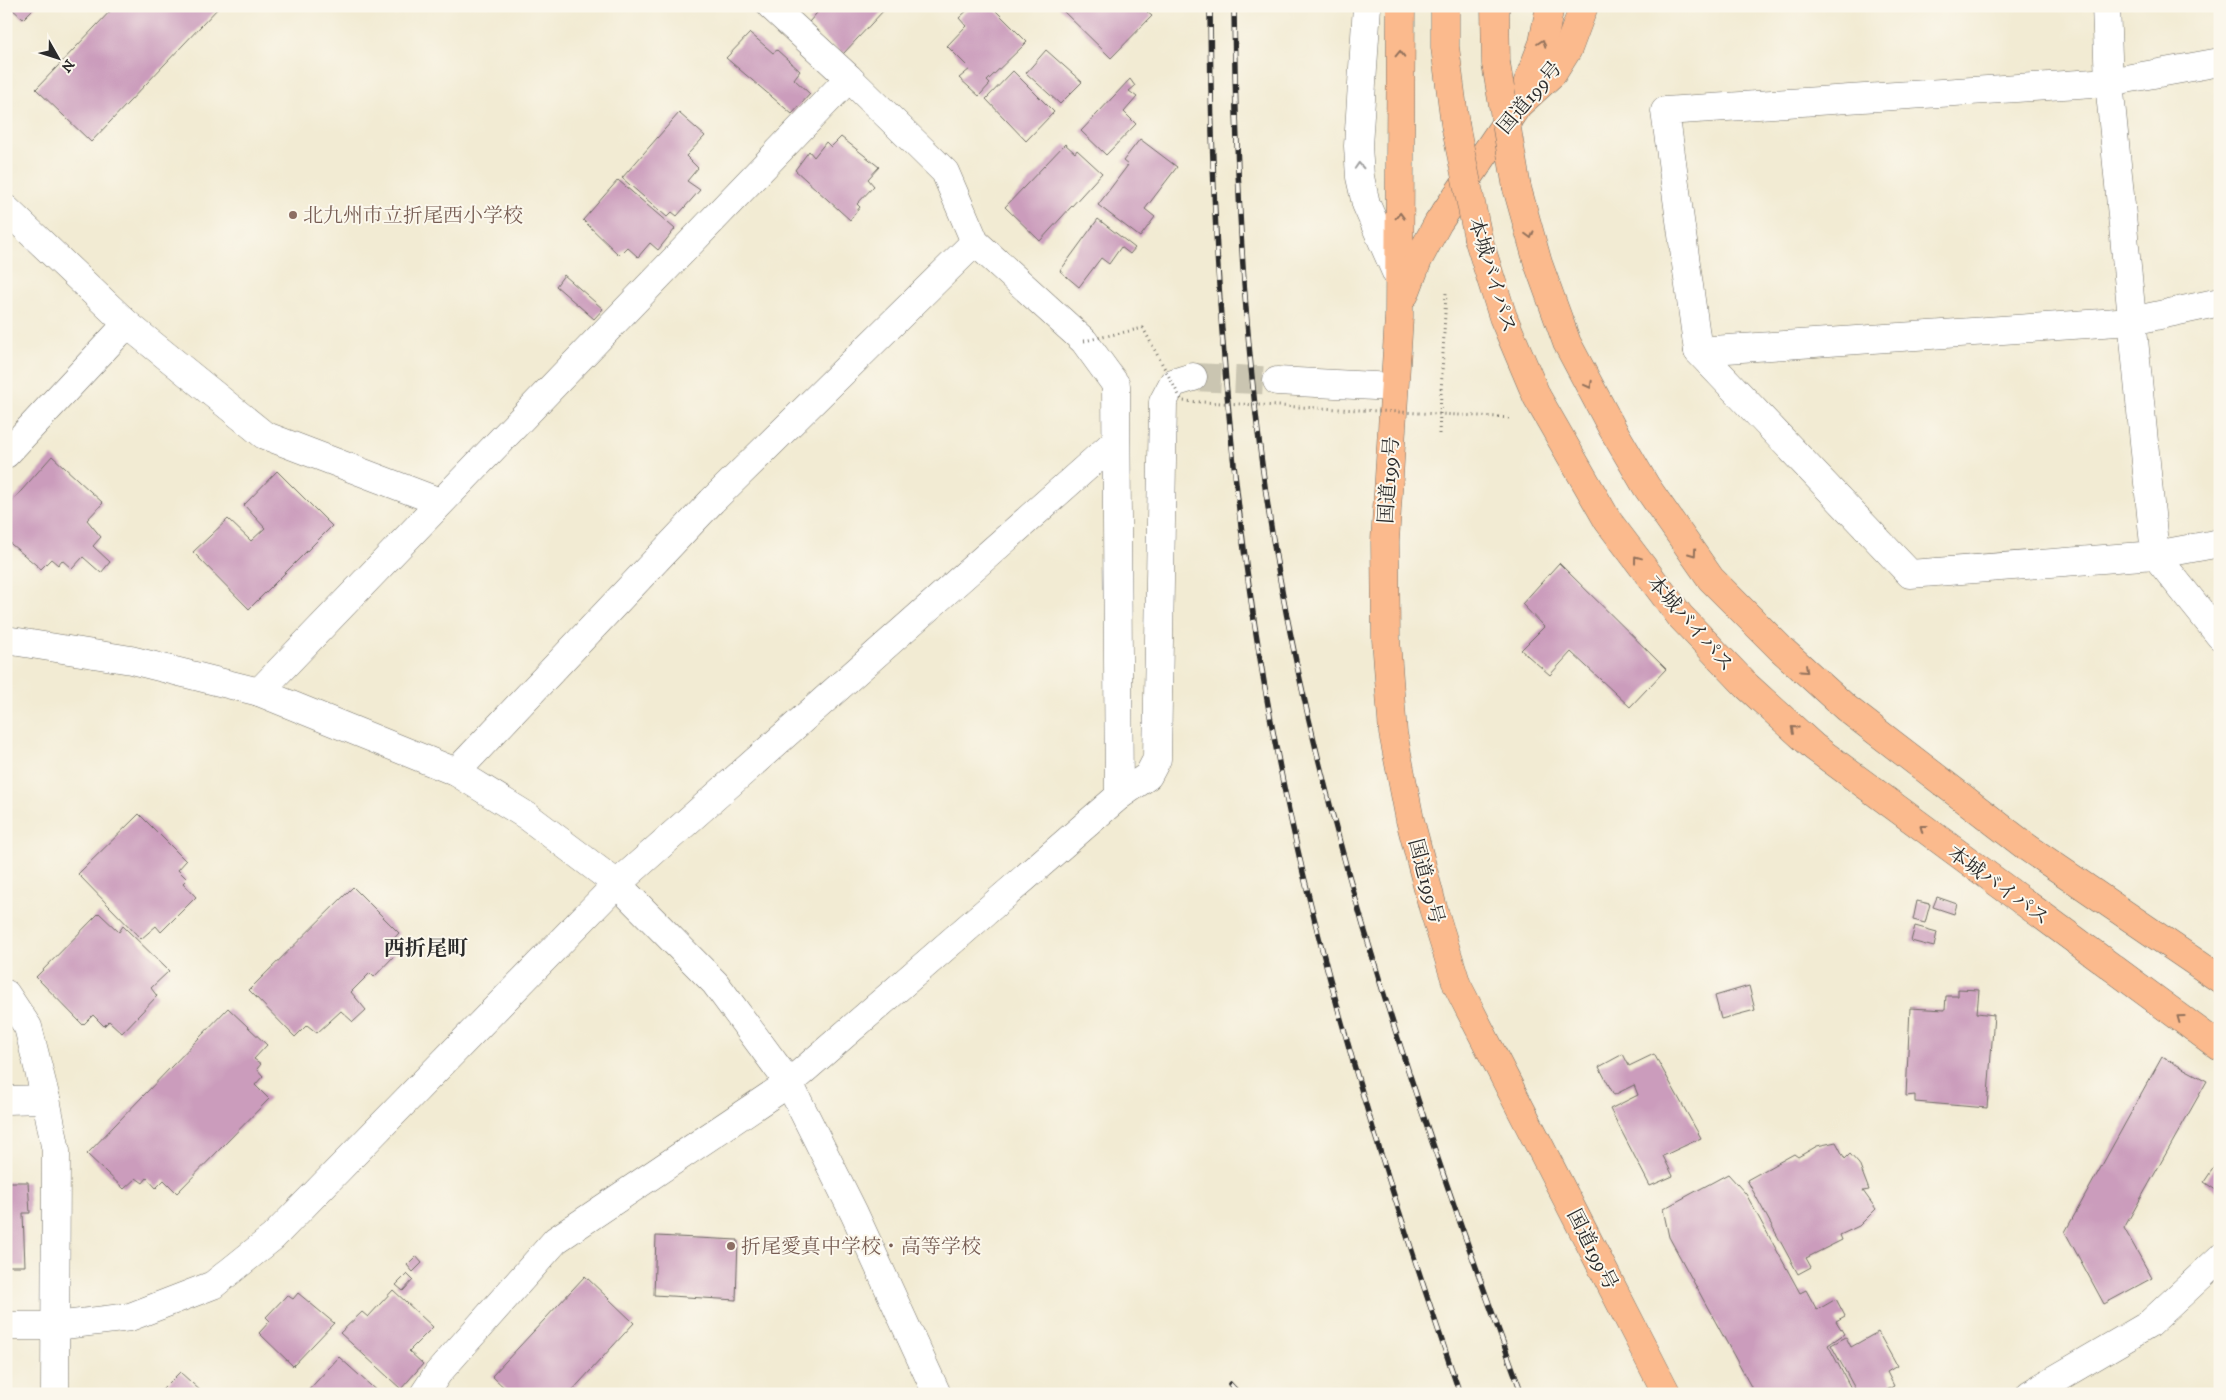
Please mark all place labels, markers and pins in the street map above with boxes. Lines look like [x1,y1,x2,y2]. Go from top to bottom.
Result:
place label: 北九州市立折尾西小学校 [303,204,523,229]
marker: 北九州市立折尾西小学校 [287,209,299,221]
place label: 折尾愛真中学校・高等学校 [741,1235,981,1260]
marker: 折尾愛真中学校・高等学校 [725,1240,737,1252]

